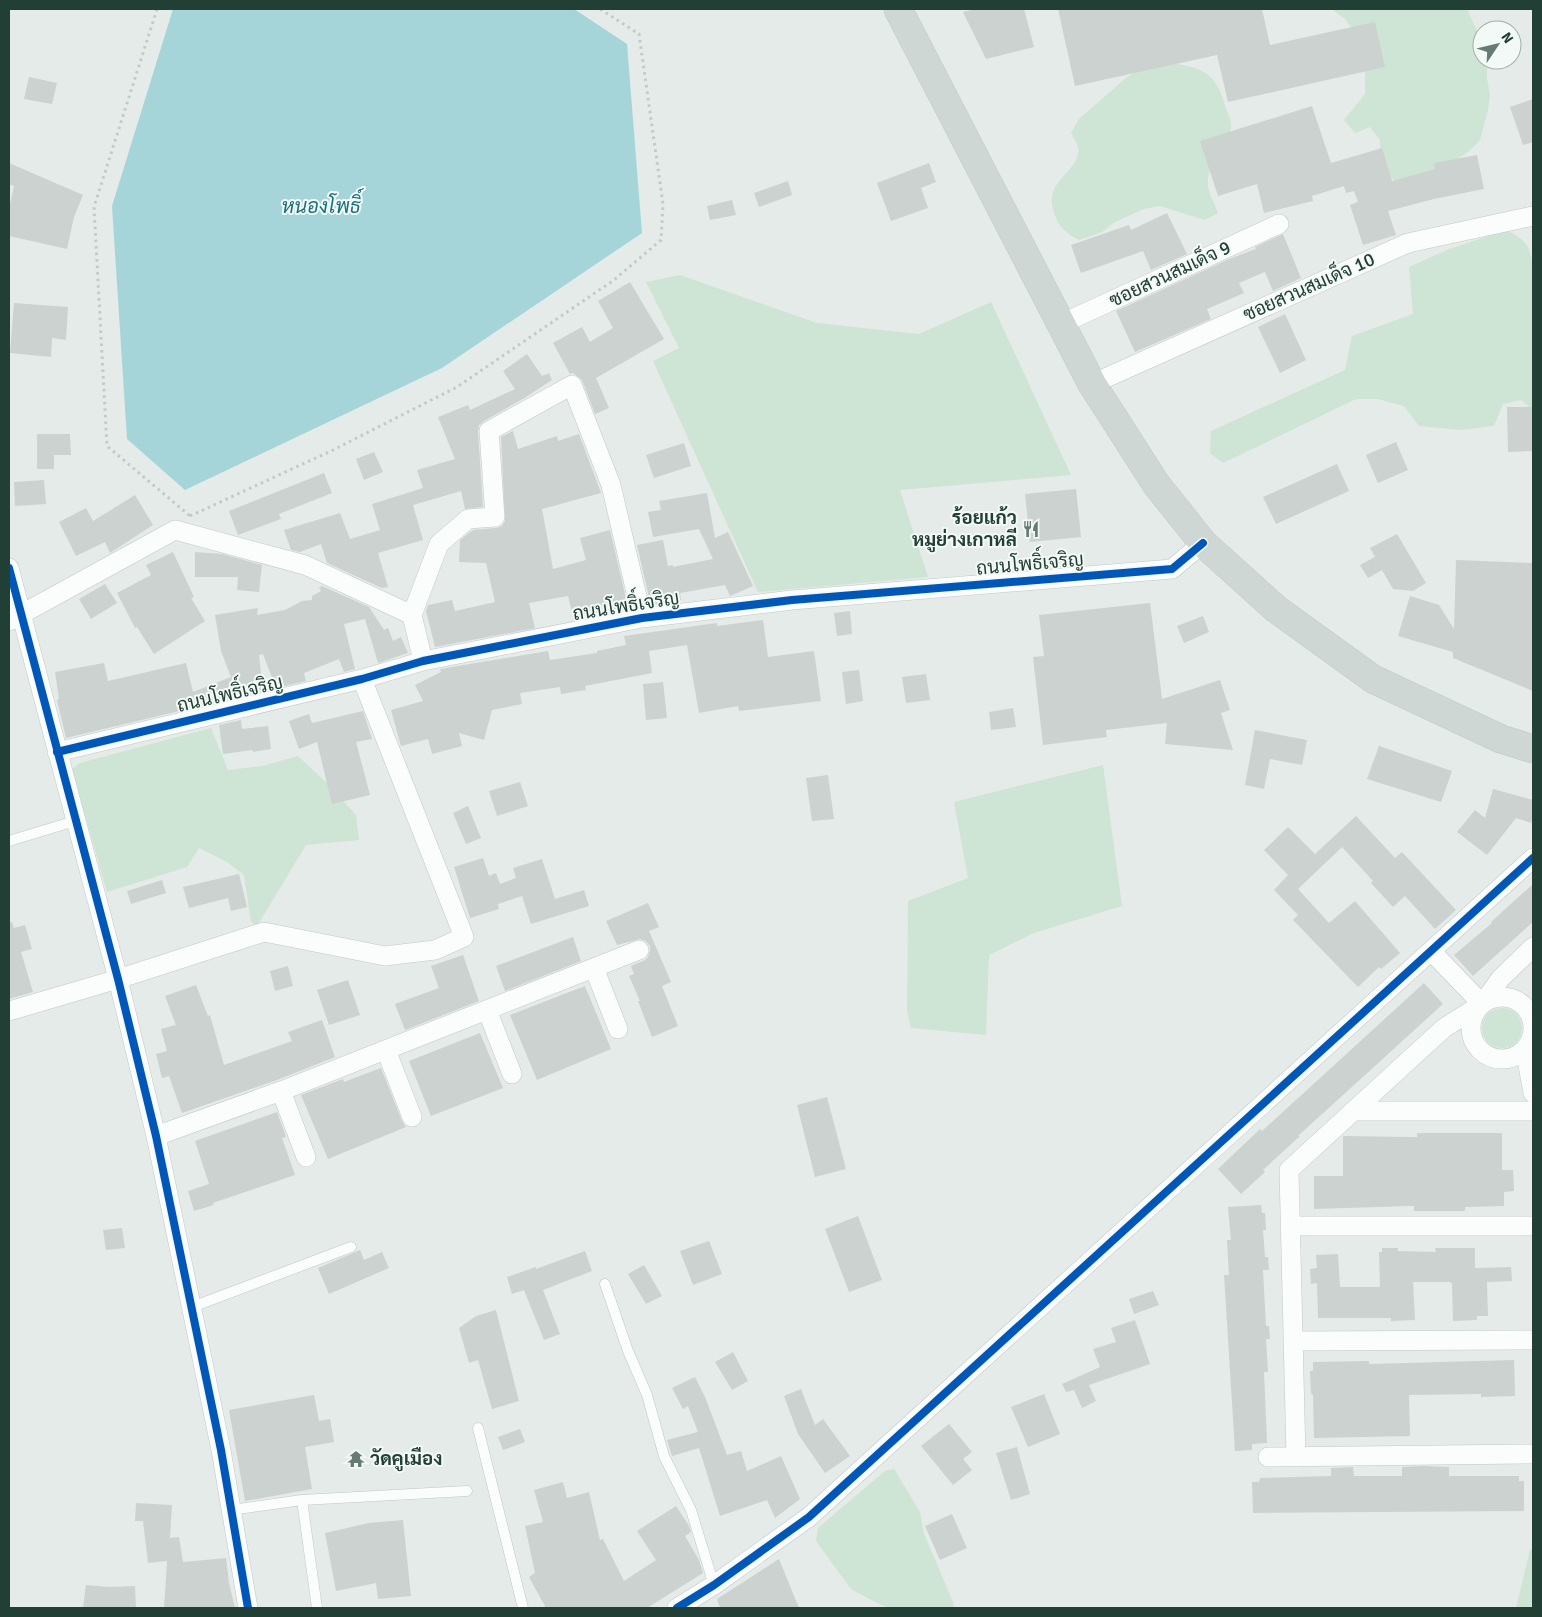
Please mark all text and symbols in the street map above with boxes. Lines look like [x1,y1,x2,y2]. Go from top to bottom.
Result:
north arrow [1472,20,1522,70]
text: N [1497,29,1517,47]
water label: หนองโพธิ์ [281,187,364,219]
street label: ซอยสวนสมเด็จ 9 [1105,234,1235,313]
street label: ซอยสวนสมเด็จ 10 [1239,245,1379,327]
place label: ร้อยแก้ว หมูย่างเกาหลี [912,506,1017,553]
restaurant icon: ร้อยแก้ว หมูย่างเกาหลี [1021,519,1041,539]
street label: ถนนโพธิ์เจริญ [975,540,1085,581]
street label: ถนนโพธิ์เจริญ [570,579,681,626]
street label: ถนนโพธิ์เจริญ [173,663,285,718]
place label: วัดคูเมือง [370,1447,442,1472]
temple icon: วัดคูเมือง [346,1449,366,1469]

